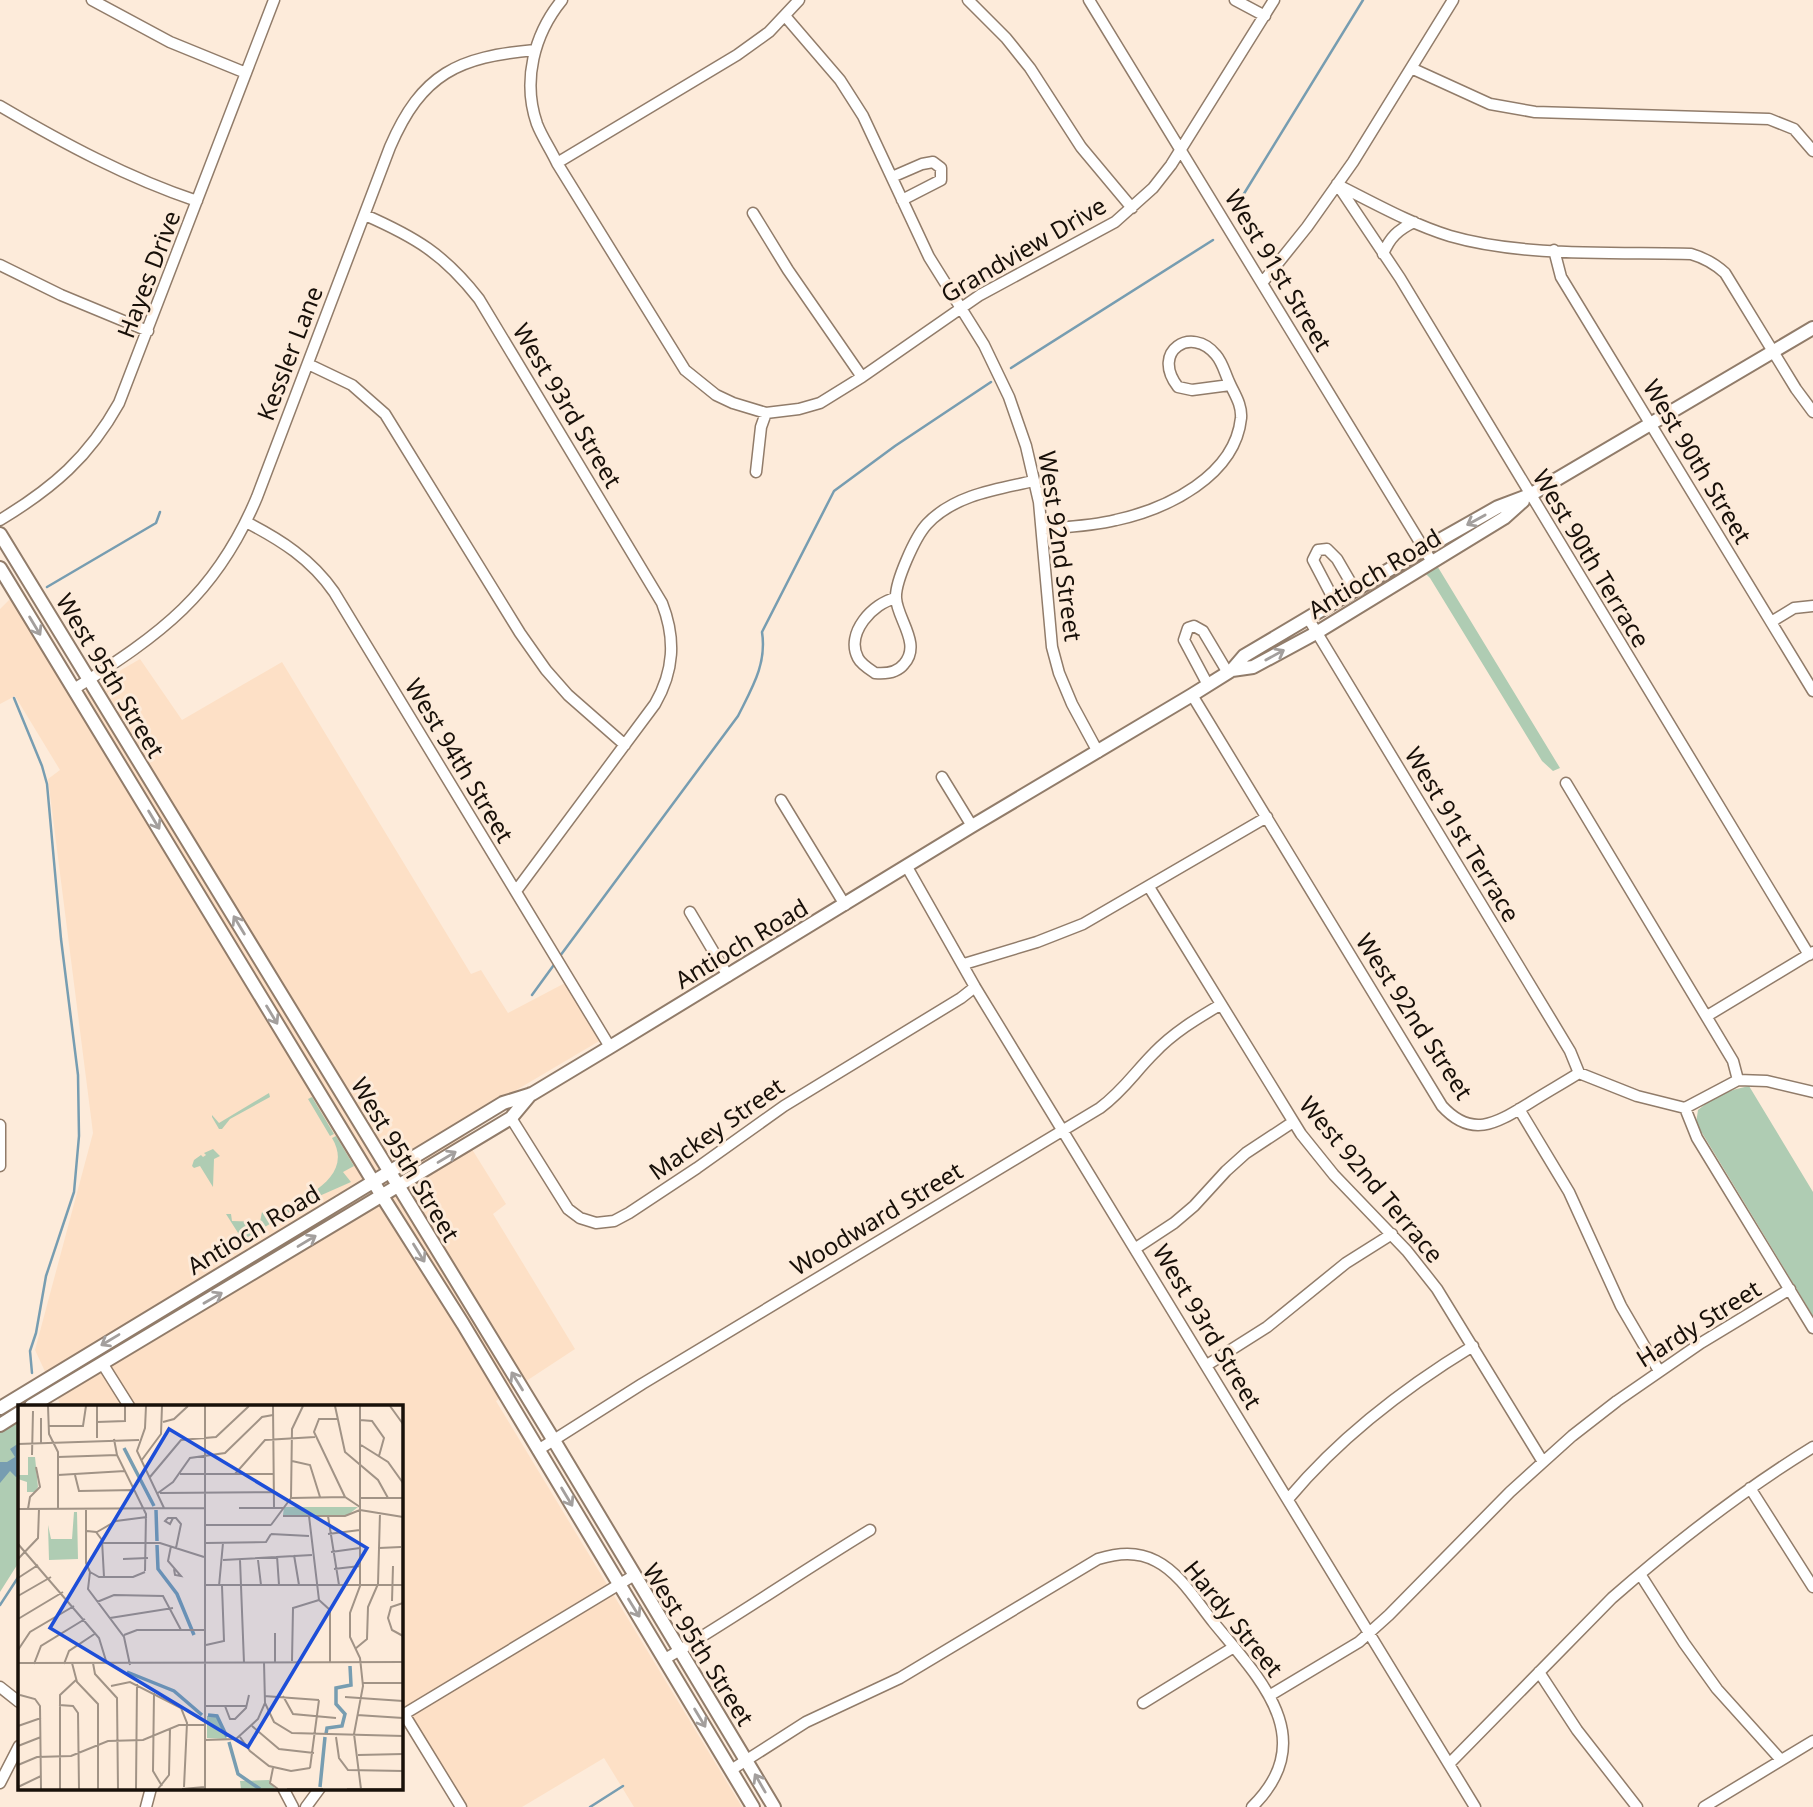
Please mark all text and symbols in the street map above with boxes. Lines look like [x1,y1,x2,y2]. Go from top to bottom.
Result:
street label: West 91st Street [1218,183,1340,357]
street label: Grandview Drive [934,188,1112,310]
street label: Hayes Drive [109,205,187,343]
street label: Kessler Lane [248,281,330,425]
street label: West 93rd Street [506,316,630,494]
street label: West 90th Street [1636,373,1760,549]
street label: West 92nd Street [1031,449,1091,644]
street label: West 90th Terrace [1526,463,1658,653]
one-way arrow [1466,513,1486,527]
street label: Antioch Road [1301,520,1447,626]
street label: West 95th Street [49,587,173,763]
one-way arrow [29,615,43,635]
one-way arrow [1264,648,1285,662]
street label: West 94th Street [398,672,522,848]
street label: West 91st Terrace [1398,740,1528,928]
one-way arrow [147,809,161,829]
street label: Antioch Road [668,890,814,996]
one-way arrow [231,916,245,936]
street label: West 92nd Street [1349,926,1481,1106]
one-way arrow [265,1004,279,1024]
street label: Mackey Street [642,1069,790,1187]
street label: West 95th Street [344,1071,468,1247]
street label: West 92nd Terrace [1292,1089,1452,1269]
one-way arrow [436,1150,456,1164]
street label: Woodward Street [784,1153,969,1282]
street label: Antioch Road [180,1176,326,1282]
one-way arrow [296,1234,316,1248]
street label: West 93rd Street [1146,1237,1270,1415]
one-way arrow [412,1243,426,1263]
street label: Hardy Street [1629,1271,1767,1374]
one-way arrow [202,1290,222,1304]
one-way arrow [101,1334,121,1348]
one-way arrow [510,1372,524,1392]
inset map [18,1405,402,1790]
one-way arrow [561,1486,575,1506]
street label: Hardy Street [1177,1553,1291,1683]
street label: West 95th Street [636,1556,762,1732]
one-way arrow [627,1598,642,1617]
one-way arrow [693,1707,707,1727]
one-way arrow [753,1774,767,1794]

